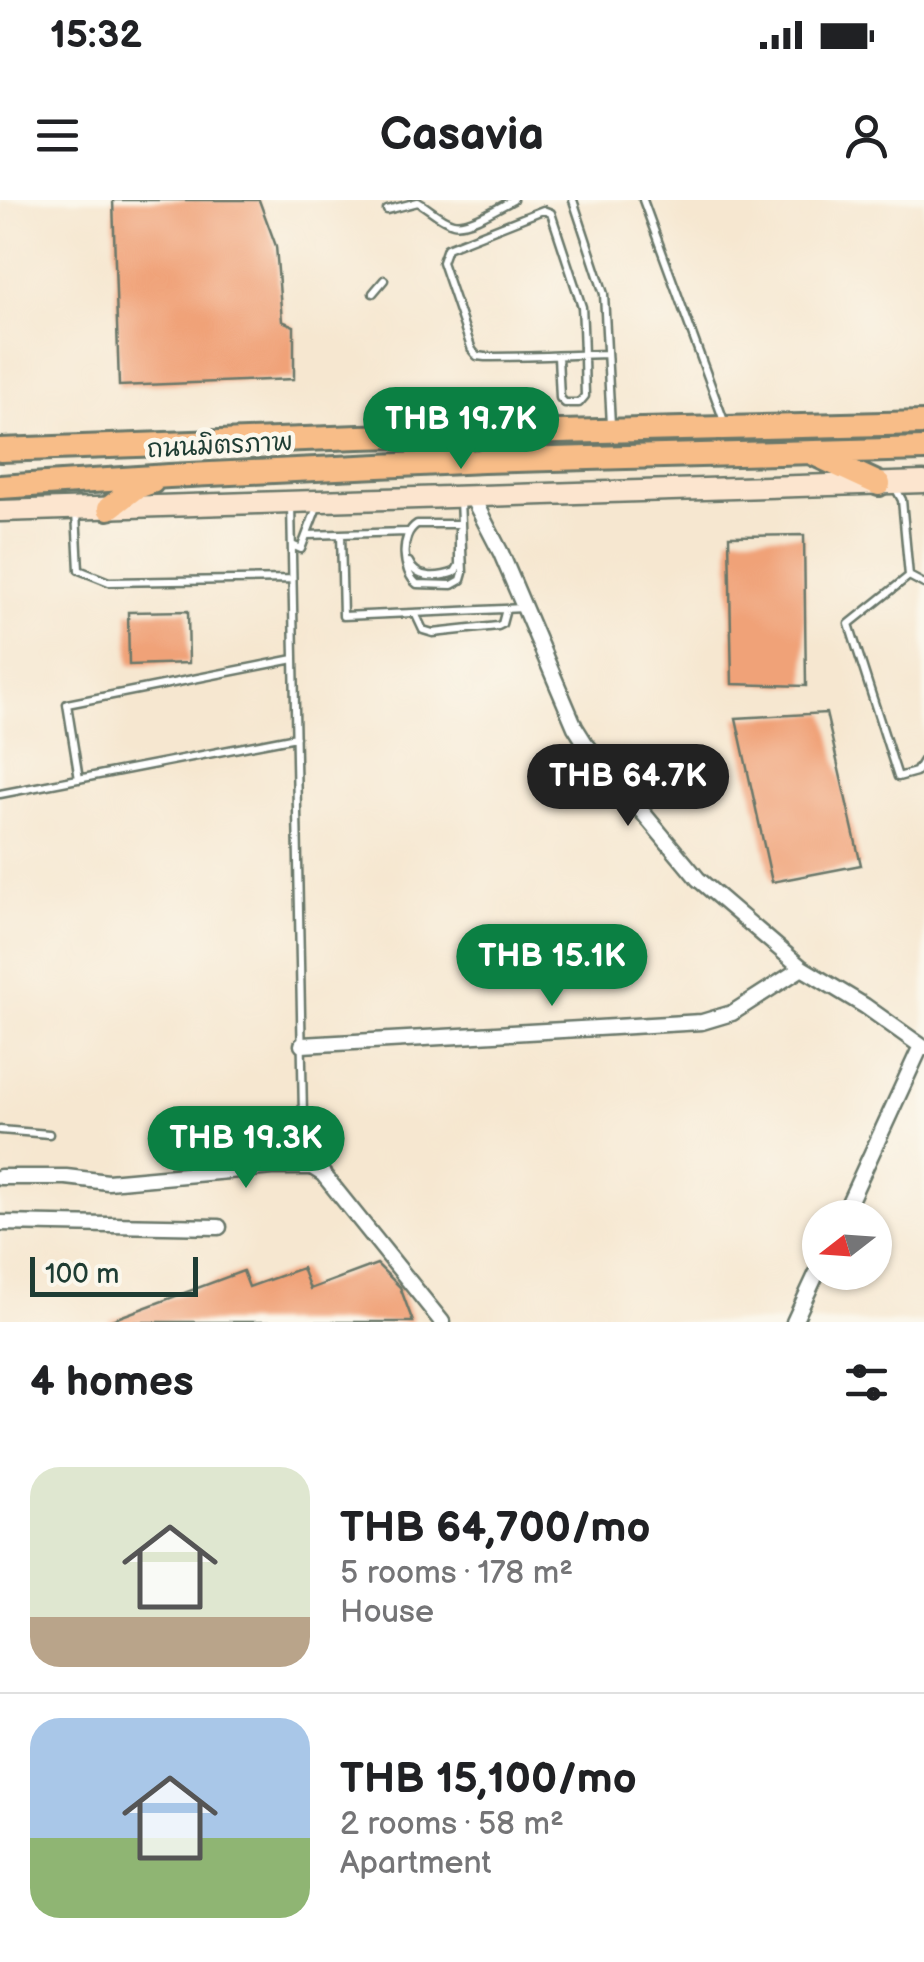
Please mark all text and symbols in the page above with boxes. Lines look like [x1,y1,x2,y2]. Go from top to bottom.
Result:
text: 15:32 [50,13,142,58]
icon: menu [30,108,85,163]
text: Casavia [380,108,544,163]
icon: person [839,108,894,163]
pin: THB 19.7K [347,387,575,472]
text: THB 19.7K [385,400,537,439]
street label: ถนนมิตรภาพ [146,426,294,465]
pin: THB 64.7K [514,744,742,829]
text: THB 64.7K [549,757,707,796]
pin: THB 15.1K [438,924,666,1009]
text: THB 15.1K [478,937,626,976]
pin: THB 19.3K [132,1106,360,1191]
text: THB 19.3K [170,1119,322,1158]
north arrow [802,1200,892,1290]
map controls [802,1200,892,1290]
scale bar [30,1252,198,1296]
text: 100 m [45,1258,119,1291]
icon: filters [839,1355,894,1410]
text: 4 homes [30,1357,194,1408]
text: THB 64,700/mo [340,1503,650,1554]
icon: home [110,1507,230,1627]
text: 5 rooms · 178 m² [340,1554,573,1593]
text: House [340,1593,434,1632]
text: THB 15,100/mo [340,1754,637,1805]
icon: home [110,1758,230,1878]
text: 2 rooms · 58 m² [340,1805,564,1844]
text: Apartment [340,1844,491,1883]

